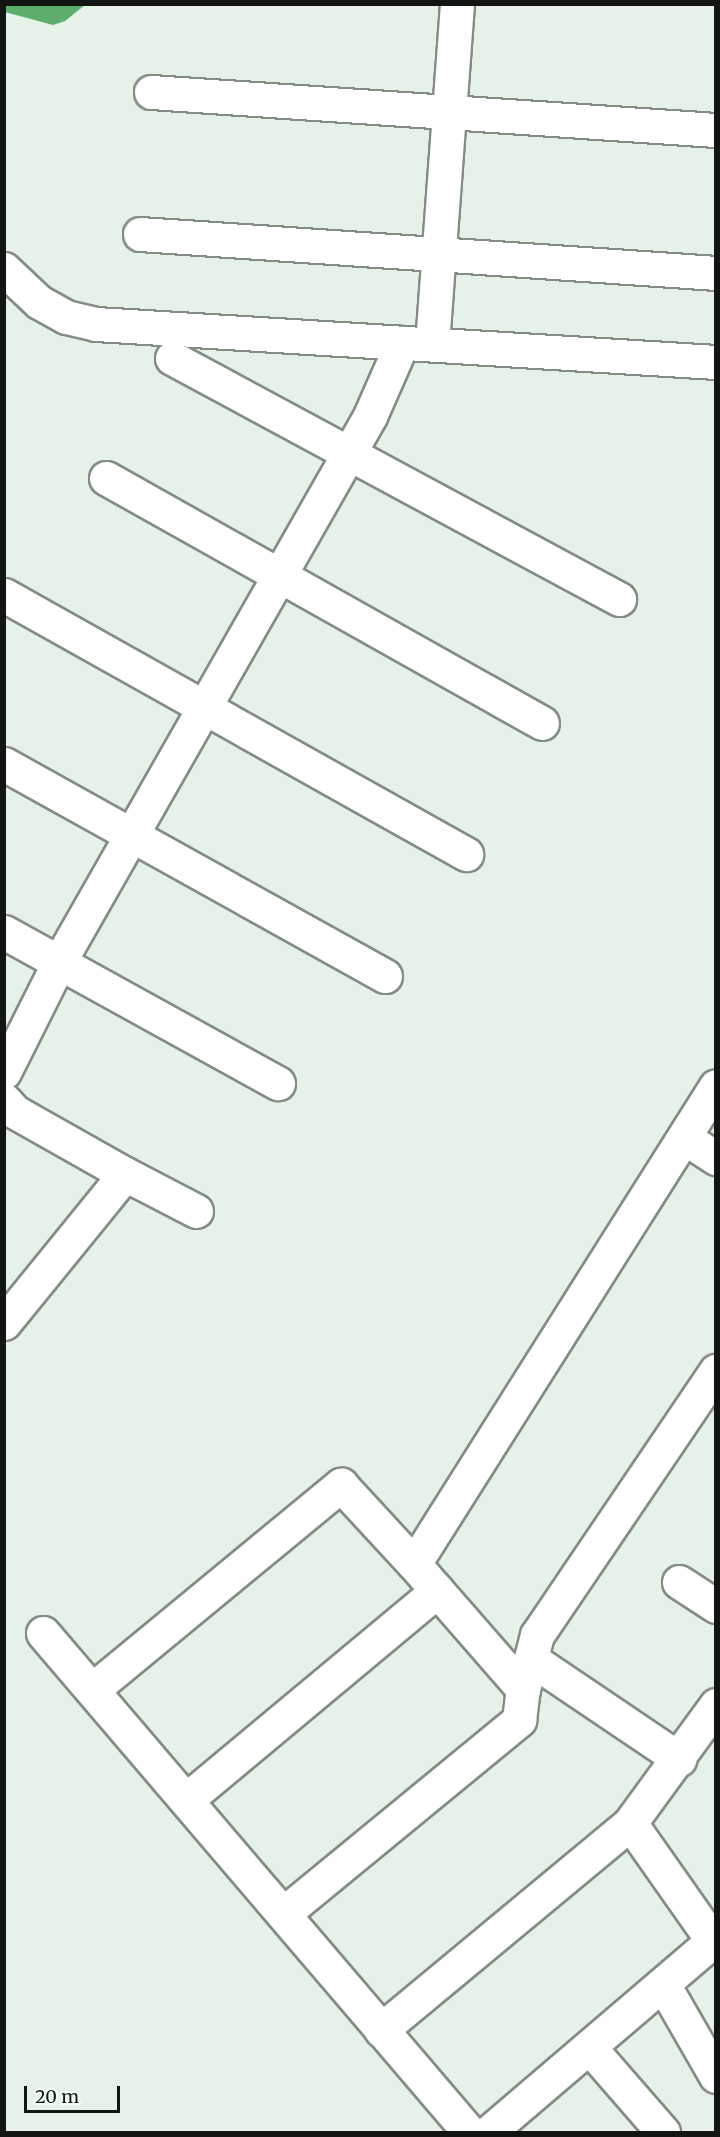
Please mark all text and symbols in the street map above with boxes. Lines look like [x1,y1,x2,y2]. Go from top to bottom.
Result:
scale bar [27,2074,123,2112]
text: 20 m [35,2085,79,2108]

